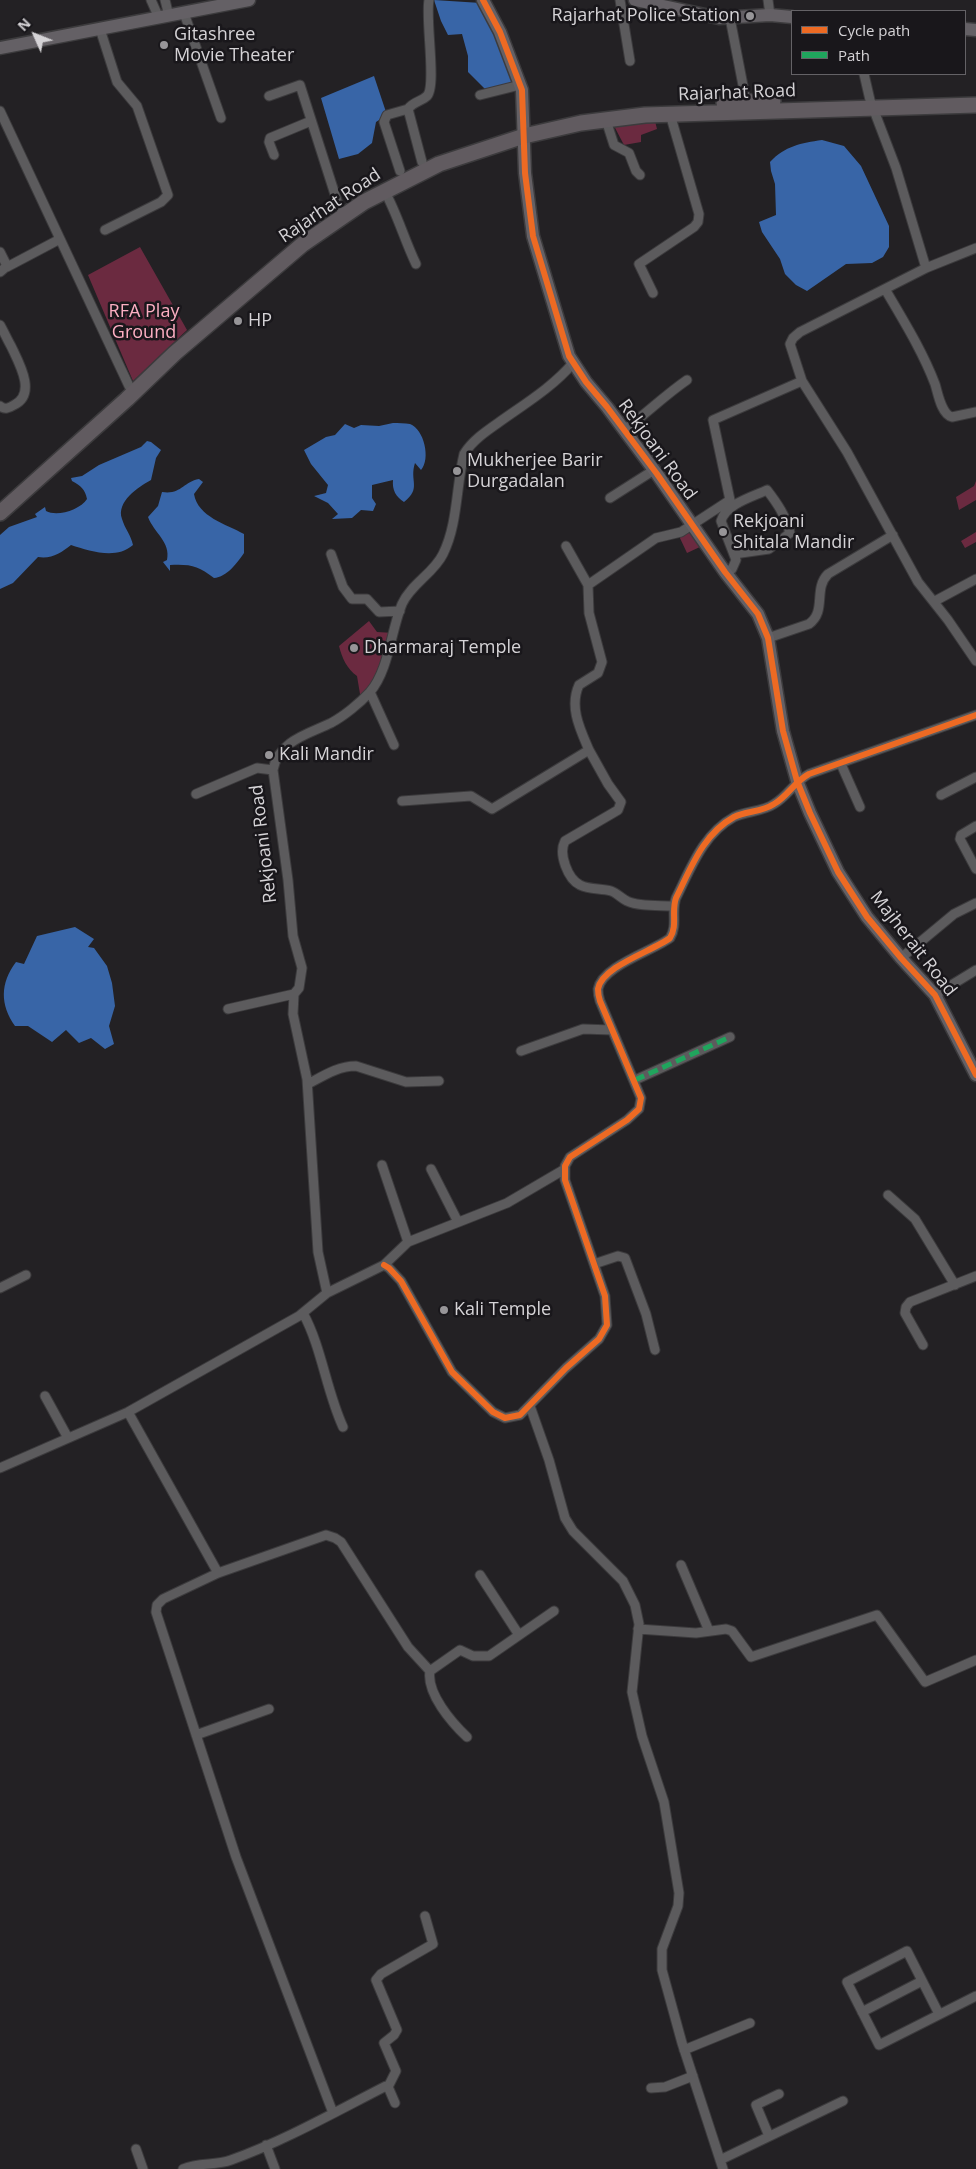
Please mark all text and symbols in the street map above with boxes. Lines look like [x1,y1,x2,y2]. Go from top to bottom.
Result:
place label: Rajarhat Police Station [552,5,740,27]
north arrow [10,10,60,60]
marker: Rajarhat Police Station [744,10,756,22]
legend [791,10,966,75]
text: N [13,14,35,35]
text: Cycle path [838,20,910,40]
place label: Gitashree Movie Theater [174,24,294,66]
marker: Gitashree Movie Theater [158,39,170,51]
text: Path [838,45,870,65]
street label: Rajarhat Road [678,80,796,106]
street label: Rajarhat Road [275,164,385,248]
park label: RFA Play Ground [109,301,179,344]
place label: HP [248,310,272,332]
marker: HP [232,315,244,327]
street label: Rekjoani Road [613,395,701,505]
place label: Mukherjee Barir Durgadalan [467,450,603,492]
marker: Mukherjee Barir Durgadalan [451,465,463,477]
place label: Rekjoani Shitala Mandir [733,511,854,554]
marker: Rekjoani Shitala Mandir [717,526,729,538]
place label: Dharmaraj Temple [364,637,521,659]
marker: Dharmaraj Temple [348,642,360,654]
place label: Kali Mandir [279,744,374,766]
marker: Kali Mandir [263,749,275,761]
street label: Rekjoani Road [246,783,282,905]
street label: Majherait Road [865,887,961,1001]
place label: Kali Temple [454,1299,551,1321]
marker: Kali Temple [438,1304,450,1316]

